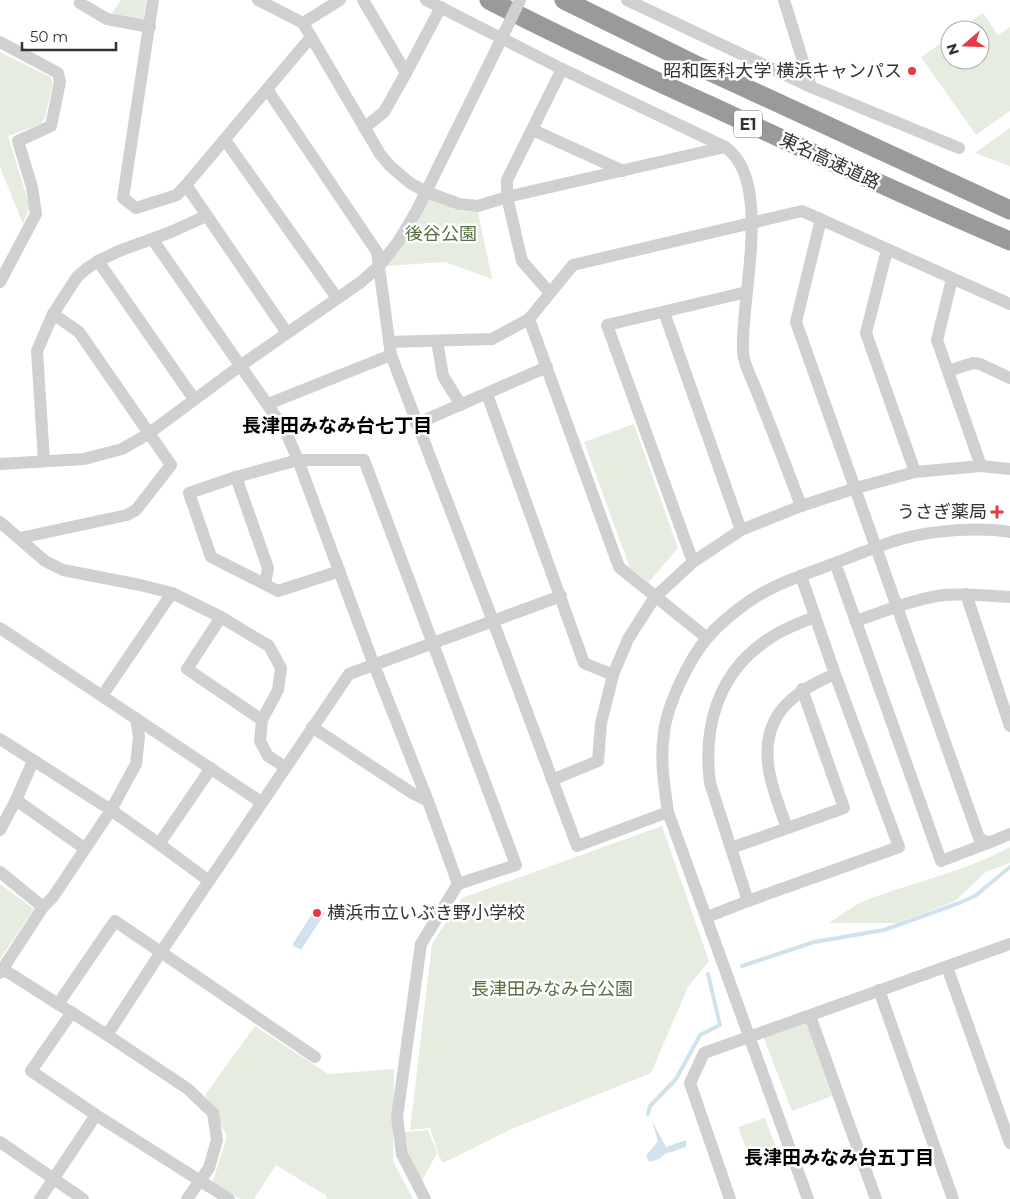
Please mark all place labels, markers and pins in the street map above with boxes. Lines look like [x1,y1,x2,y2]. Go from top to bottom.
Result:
place label: 昭和医科大学 横浜キャンパス [663,60,902,82]
marker: 昭和医科大学 横浜キャンパス [906,65,918,77]
place label: うさぎ薬局 [897,501,987,523]
marker: うさぎ薬局 [991,506,1003,518]
place label: 横浜市立いぶき野小学校 [327,902,525,924]
marker: 横浜市立いぶき野小学校 [311,907,323,919]

